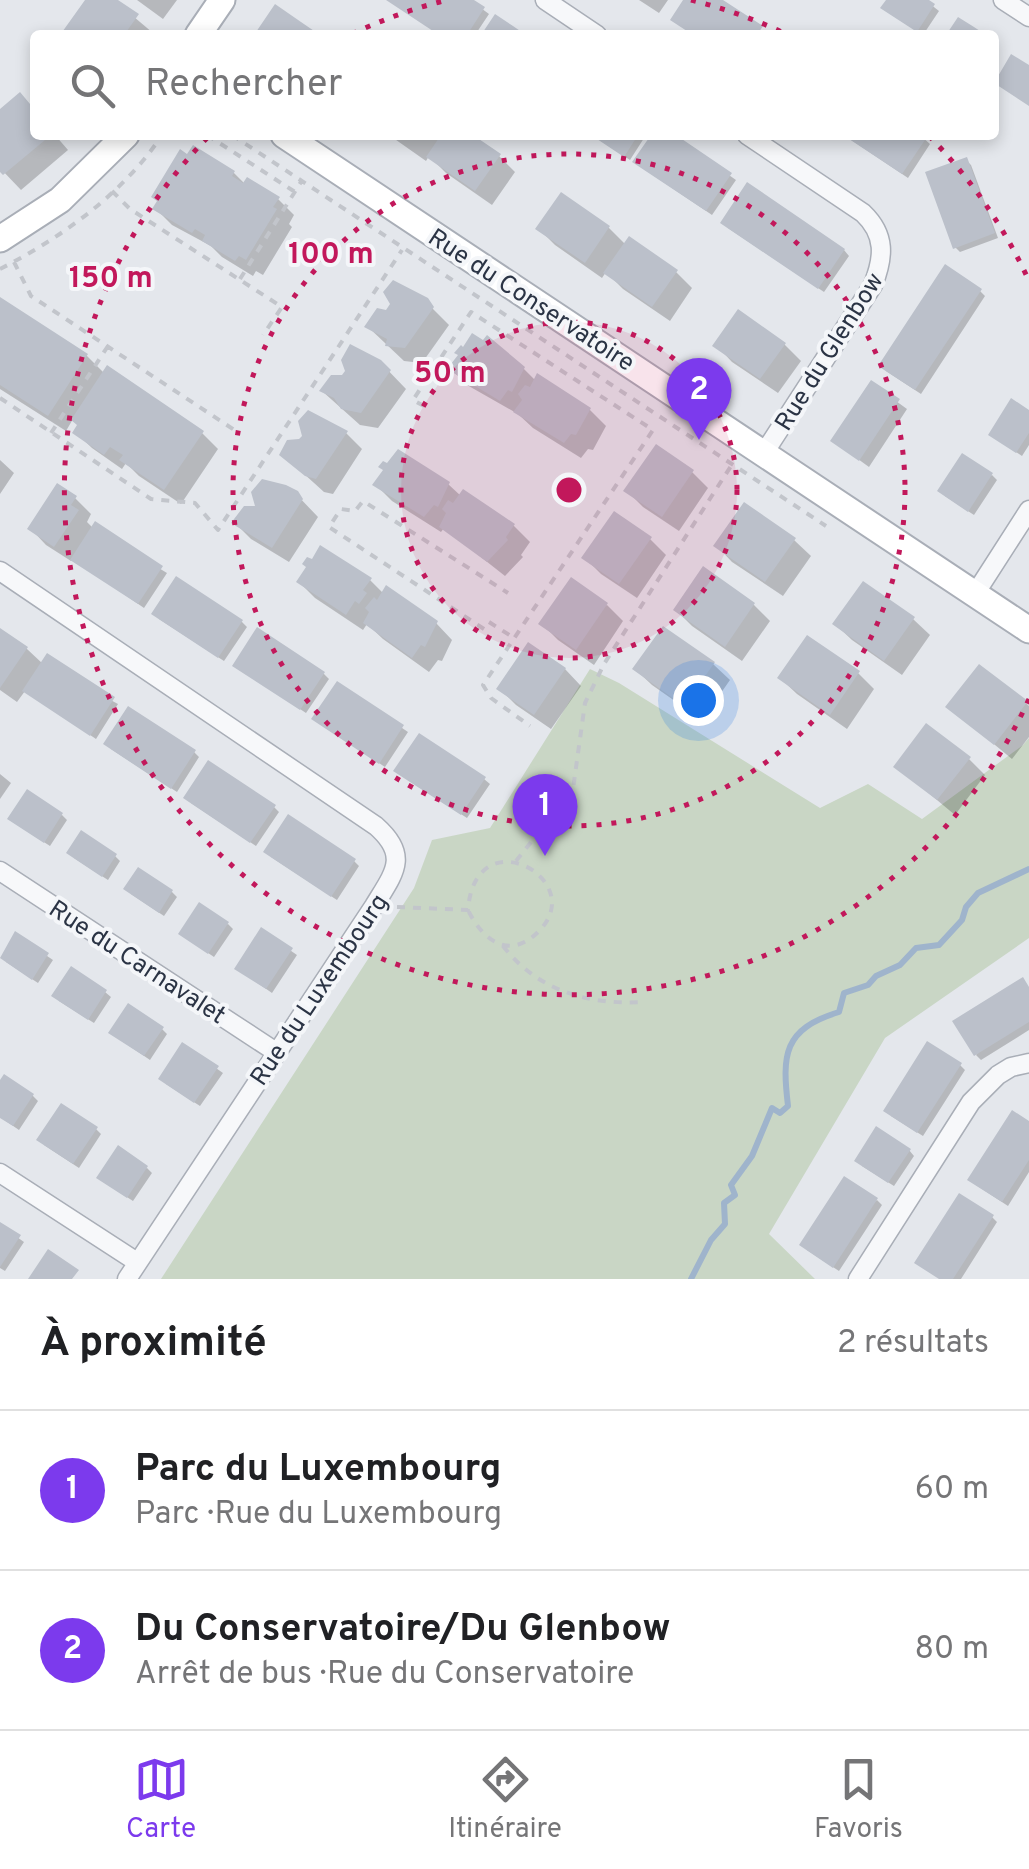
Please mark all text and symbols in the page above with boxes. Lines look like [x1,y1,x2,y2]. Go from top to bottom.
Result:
search box [30,30,999,140]
icon: search [65,58,120,113]
text: Rechercher [145,61,343,110]
street label: Rue du Conservatoire [421,223,640,380]
text: 100 m [288,237,374,274]
text: 150 m [69,261,153,298]
street label: Rue du Glenbow [769,267,892,438]
text: 50 m [414,356,486,393]
pin: 2 [666,358,732,440]
centre of rings [551,472,587,508]
your location [673,675,724,726]
pin: 1 [512,774,578,856]
street label: Rue du Luxembourg [244,889,397,1093]
street label: Rue du Carnavalet [42,894,231,1033]
text: À proximité [40,1318,267,1371]
text: 2 résultats [837,1324,989,1364]
text: Parc du Luxembourg [135,1446,501,1495]
text: 1 [66,1470,79,1510]
text: 60 m [915,1470,989,1510]
text: Parc · Rue du Luxembourg [135,1495,502,1535]
text: Du Conservatoire/Du Glenbow [135,1606,671,1655]
text: 2 [63,1630,82,1670]
text: 80 m [915,1630,989,1670]
text: Arrêt de bus · Rue du Conservatoire [135,1655,634,1695]
tab: Carte [126,1752,196,1848]
tab: Itinéraire [448,1752,562,1848]
tab: Favoris [814,1752,903,1848]

